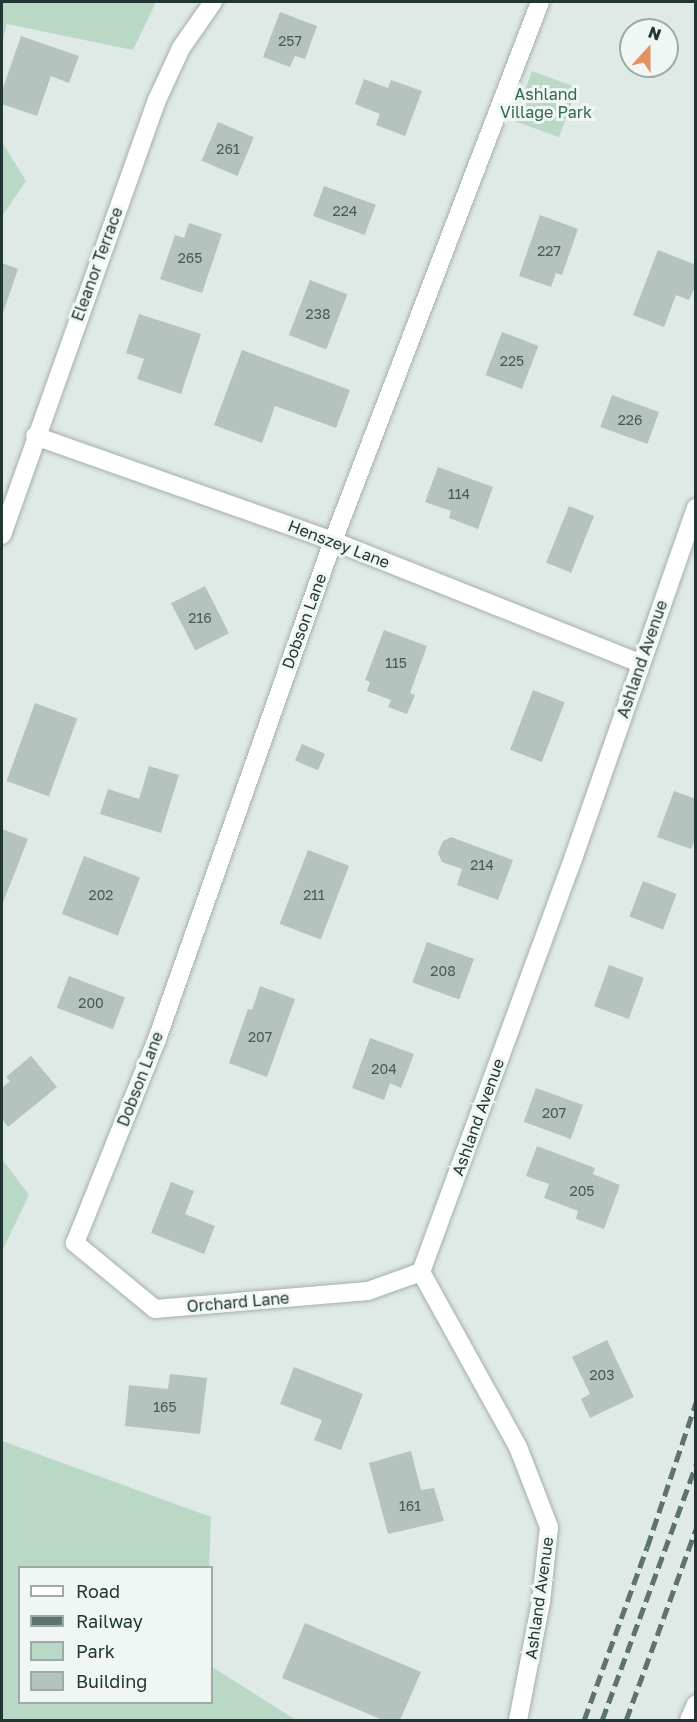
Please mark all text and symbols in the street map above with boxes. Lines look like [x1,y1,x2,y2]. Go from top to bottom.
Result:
north arrow [619,18,679,78]
text: N [645,22,664,45]
house number: 257 [278,33,302,49]
park label: Ashland Village Park [500,84,592,122]
house number: 261 [216,141,240,157]
house number: 224 [333,203,357,219]
street label: Eleanor Terrace [67,204,127,324]
house number: 227 [537,243,561,259]
house number: 265 [178,250,202,266]
house number: 238 [306,306,330,322]
house number: 225 [500,353,524,369]
house number: 226 [618,412,642,428]
house number: 114 [448,486,470,502]
street label: Henszey Lane [285,516,393,572]
street label: Dobson Lane [278,571,330,671]
street label: Ashland Avenue [613,598,671,720]
house number: 216 [188,610,212,626]
house number: 115 [385,655,407,671]
house number: 214 [470,857,494,873]
house number: 202 [89,887,113,903]
house number: 211 [303,887,325,903]
house number: 208 [430,963,456,979]
house number: 200 [78,995,104,1011]
street label: Dobson Lane [113,1029,167,1129]
house number: 207 [248,1029,272,1045]
street label: Ashland Avenue [448,1056,508,1178]
house number: 204 [371,1061,397,1077]
house number: 207 [542,1105,566,1121]
house number: 205 [570,1183,594,1199]
street label: Orchard Lane [186,1288,290,1316]
house number: 203 [590,1367,614,1383]
house number: 165 [153,1399,177,1415]
house number: 161 [399,1498,421,1514]
street label: Ashland Avenue [521,1536,557,1660]
legend [18,1566,213,1704]
text: Road [76,1580,120,1602]
text: Railway [76,1610,143,1632]
text: Park [76,1640,115,1662]
text: Building [76,1670,147,1692]

